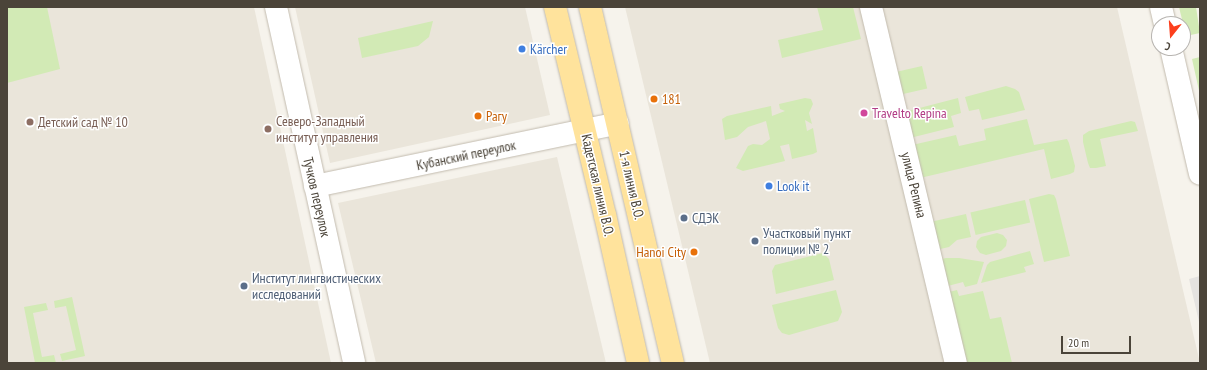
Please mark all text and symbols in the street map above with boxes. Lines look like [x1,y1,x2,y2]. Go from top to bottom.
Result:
north arrow [1151,16,1191,56]
text: С [1163,39,1172,54]
place label: Kärcher [530,41,567,57]
marker: Kärcher [517,44,527,54]
place label: 181 [662,91,681,107]
marker: 181 [649,94,659,104]
place label: Travelto Repina [872,105,947,121]
place label: Рагу [486,108,507,124]
marker: Travelto Repina [859,108,869,118]
marker: Рагу [473,111,483,121]
place label: Северо-Западный институт управления [276,113,379,146]
place label: Детский сад № 10 [38,114,128,130]
marker: Детский сад № 10 [25,117,35,127]
marker: Северо-Западный институт управления [263,124,273,134]
street label: Кадетская линия В.О. [578,132,618,238]
street label: Кубанский переулок [415,136,517,174]
street label: 1-я линия В.О. [616,149,648,221]
street label: улица Репина [898,150,930,220]
street label: Тучков переулок [300,155,334,239]
place label: Look it [777,178,810,194]
marker: Look it [764,181,774,191]
place label: СДЭК [692,210,719,226]
marker: СДЭК [679,213,689,223]
place label: Участковый пункт полиции № 2 [763,225,851,258]
marker: Участковый пункт полиции № 2 [750,236,760,246]
place label: Hanoi City [636,244,686,260]
marker: Hanoi City [689,247,699,257]
place label: Институт лингвистических исследований [252,270,381,302]
marker: Институт лингвистических исследований [239,281,249,291]
scale bar [1063,328,1133,354]
text: 20 m [1068,335,1089,350]

